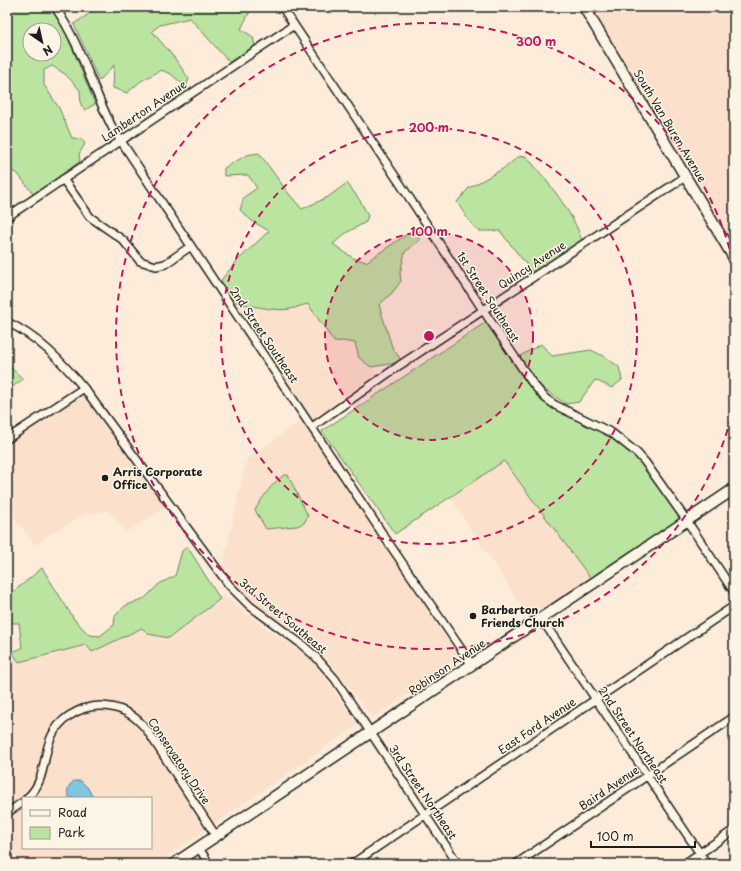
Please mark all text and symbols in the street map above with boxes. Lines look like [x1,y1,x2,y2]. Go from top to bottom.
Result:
north arrow [22,22,62,62]
text: 300 m [516,32,556,50]
text: N [39,41,56,60]
street label: South Van Buren Avenue [630,66,711,186]
street label: Lamberton Avenue [98,76,190,145]
text: 200 m [409,118,449,136]
text: 100 m [410,222,448,240]
street label: Quincy Avenue [494,236,569,293]
street label: 1st Street Southeast [453,248,524,346]
street label: 2nd Street Southeast [226,283,303,387]
centre of rings [422,329,436,343]
place label: Arris Corporate Office [113,463,202,493]
marker: Arris Corporate Office [100,473,110,483]
street label: 3rd Street Southeast [236,574,331,658]
place label: Barberton Friends Church [481,601,565,631]
marker: Barberton Friends Church [468,611,478,621]
street label: Robinson Avenue [405,634,489,699]
street label: 2nd Street Northeast [595,683,673,787]
street label: East Ford Avenue [494,693,579,758]
street label: Conservatory Drive [144,714,215,808]
street label: 3rd Street Northeast [385,741,462,843]
street label: Baird Avenue [575,761,642,814]
legend [22,797,152,849]
text: Road [58,803,87,821]
text: Park [58,823,85,841]
scale bar [591,823,695,849]
text: 100 m [597,827,634,845]

